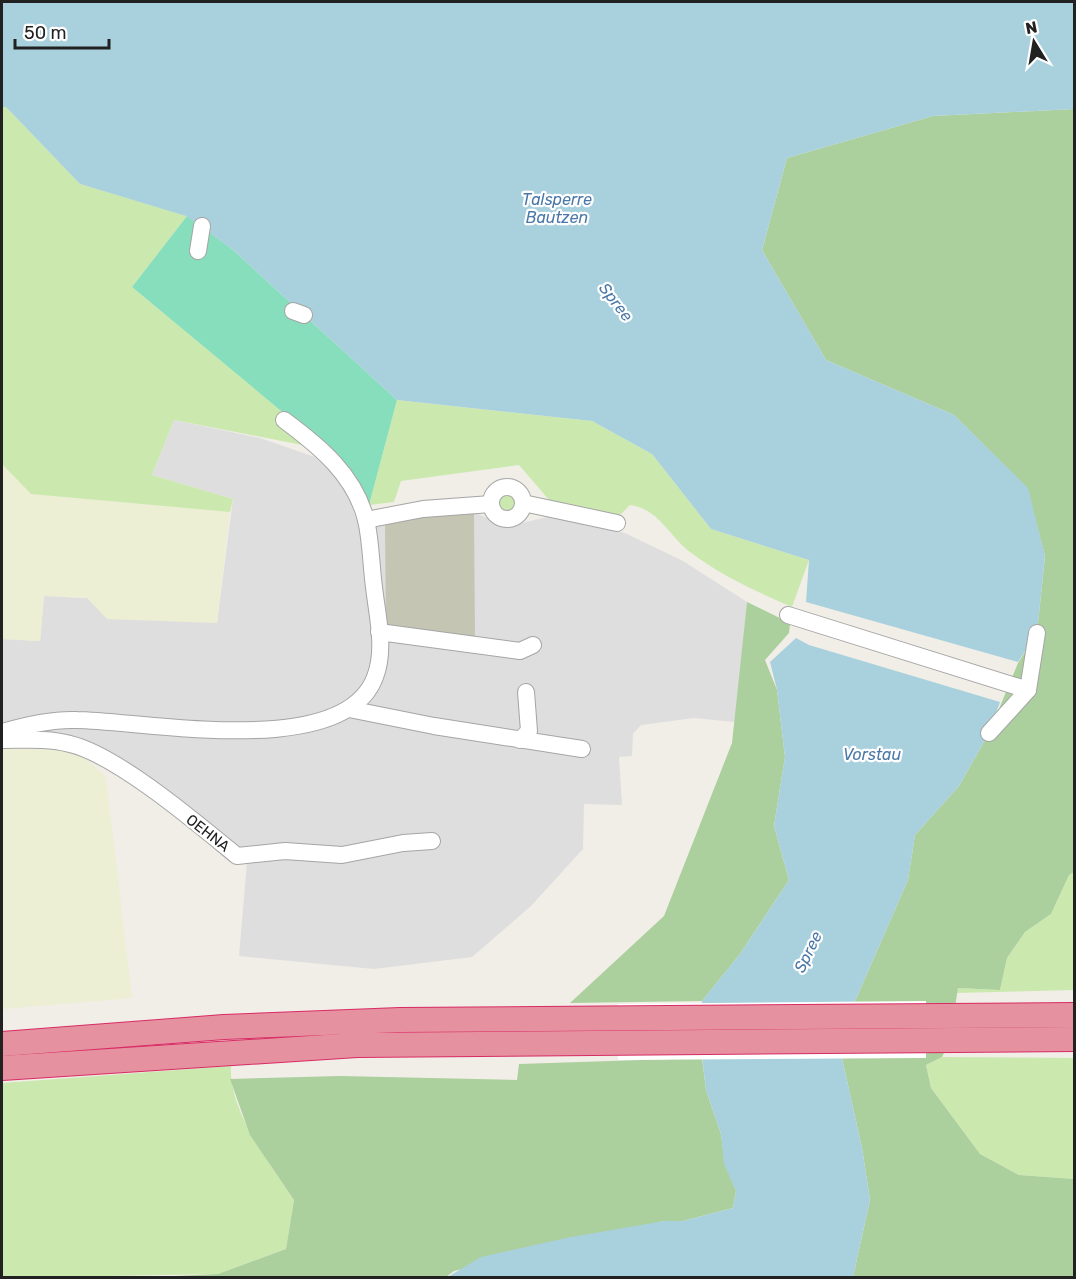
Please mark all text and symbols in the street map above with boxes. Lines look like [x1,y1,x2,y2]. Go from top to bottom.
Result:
scale bar [15,12,110,50]
north arrow [1004,12,1064,72]
text: N [1024,17,1039,38]
text: 50 m [24,22,67,44]
water label: Talsperre Bautzen [522,190,592,227]
water label: Spree [595,279,637,325]
water label: Vorstau [843,745,901,764]
street label: OEHNA [183,810,233,856]
water label: Spree [790,928,826,976]

